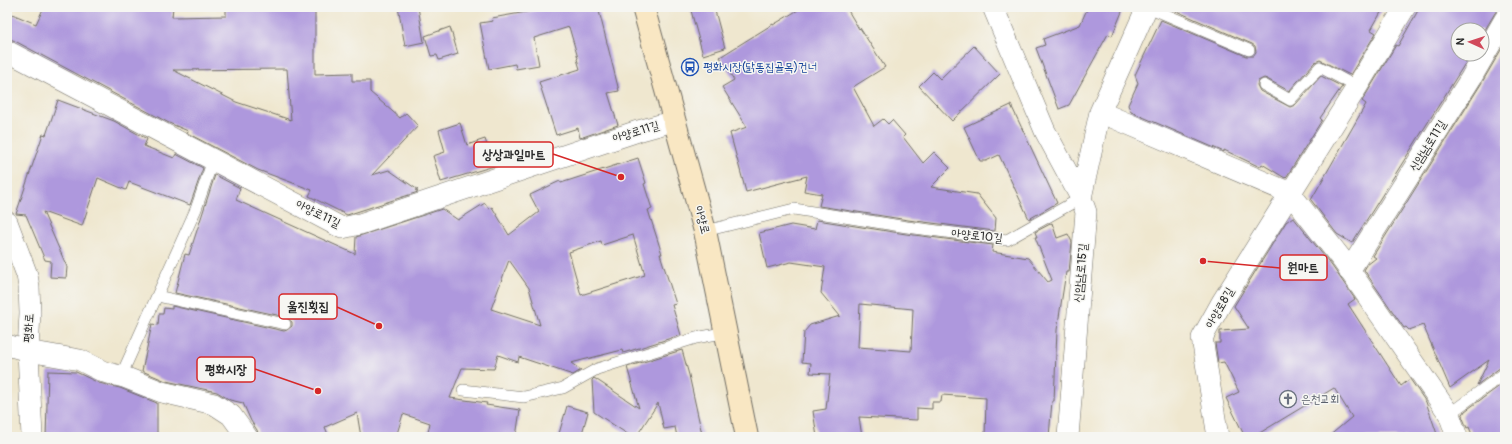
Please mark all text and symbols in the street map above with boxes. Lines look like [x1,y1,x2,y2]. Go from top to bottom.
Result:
north arrow [1450,22,1490,62]
text: N [1454,37,1467,46]
bus stop icon: 평화시장(닭똥집골목)건너 [680,57,700,77]
place label: 평화시장(닭똥집골목)건너 [703,60,817,75]
street label: 신암남로11길 [1406,117,1450,174]
street label: 아양로11길 [611,118,661,146]
callout: 상상과일마트 [474,142,553,167]
text: 상상과일마트 [482,147,546,163]
street label: 아양로11길 [293,197,343,231]
street label: 아양로 [691,204,713,236]
street label: 아양로10길 [951,226,1004,246]
street label: 신암남로15길 [1071,242,1091,303]
callout: 원마트 [1280,255,1327,280]
text: 원마트 [1287,260,1319,276]
street label: 아양로8길 [1202,285,1238,331]
callout: 울진횟집 [279,294,337,319]
text: 울진횟집 [287,299,329,315]
street label: 평화로 [21,313,37,343]
callout: 평화시장 [197,357,255,382]
text: 평화시장 [205,362,247,378]
church icon: 은천교회 [1278,389,1298,409]
place label: 은천교회 [1301,392,1340,407]

